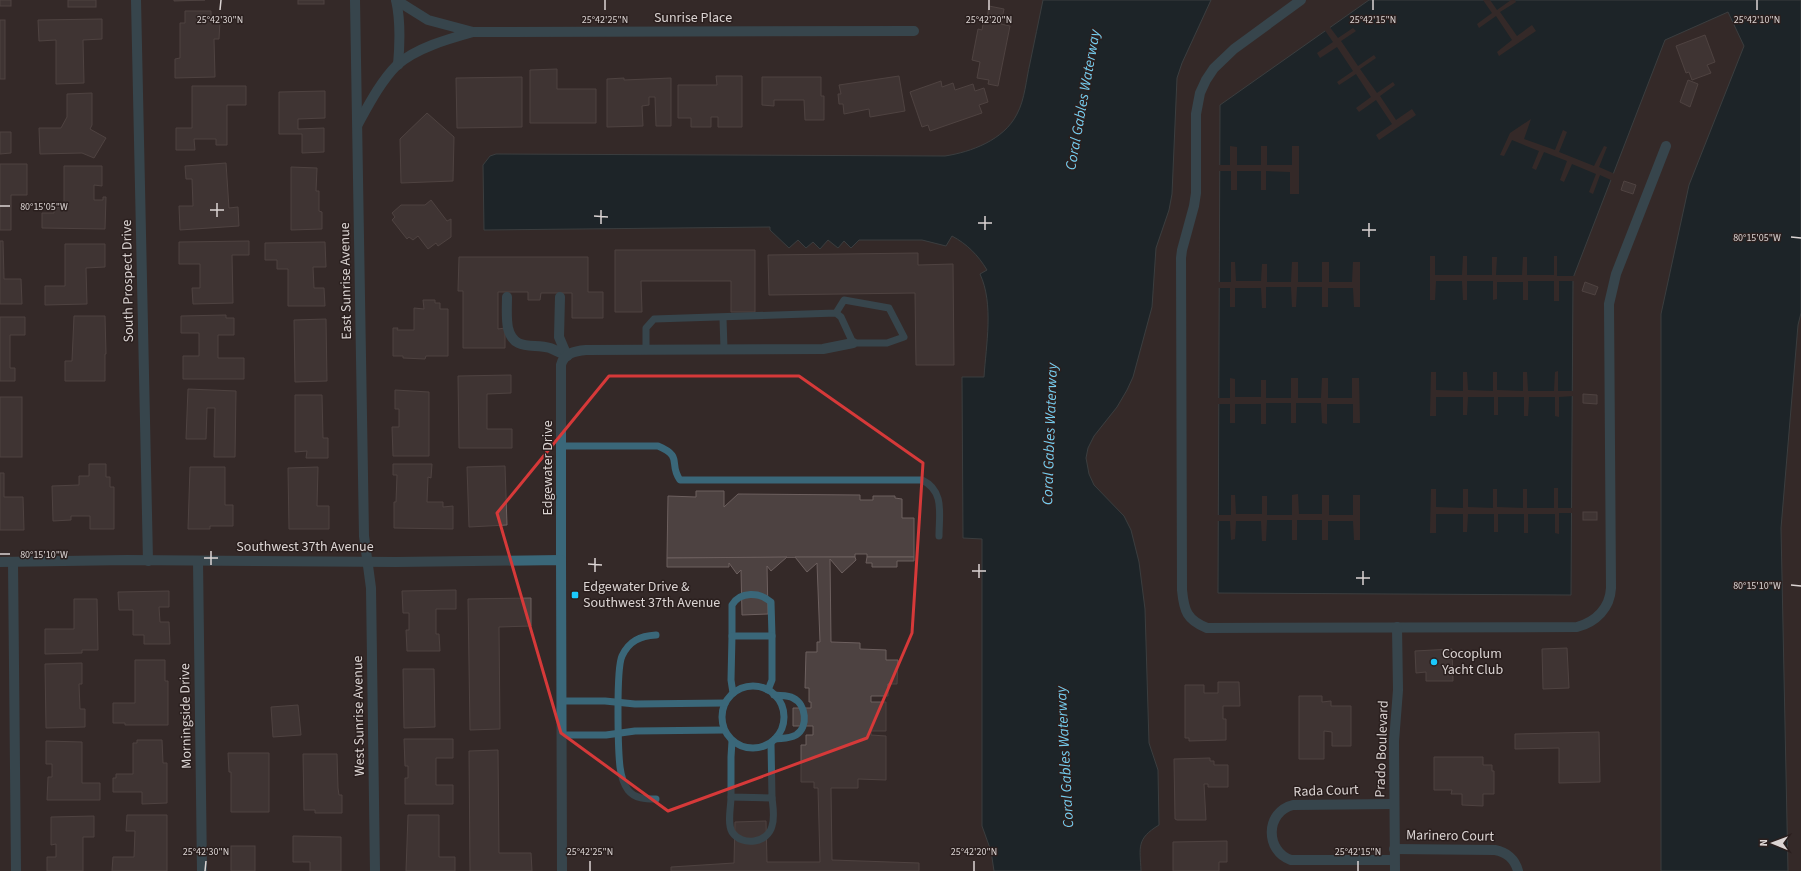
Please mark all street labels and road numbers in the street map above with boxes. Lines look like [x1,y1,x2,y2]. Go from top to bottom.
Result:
street label: Sunrise Place [654,8,732,28]
street label: South Prospect Drive [117,219,139,343]
street label: East Sunrise Avenue [335,222,357,340]
street label: Edgewater Drive [538,420,558,516]
street label: Southwest 37th Avenue [236,537,374,557]
street label: West Sunrise Avenue [348,655,370,777]
street label: Morningside Drive [175,663,197,769]
street label: Prado Boulevard [1370,700,1394,798]
street label: Rada Court [1293,780,1359,802]
street label: Marinero Court [1406,825,1494,847]

